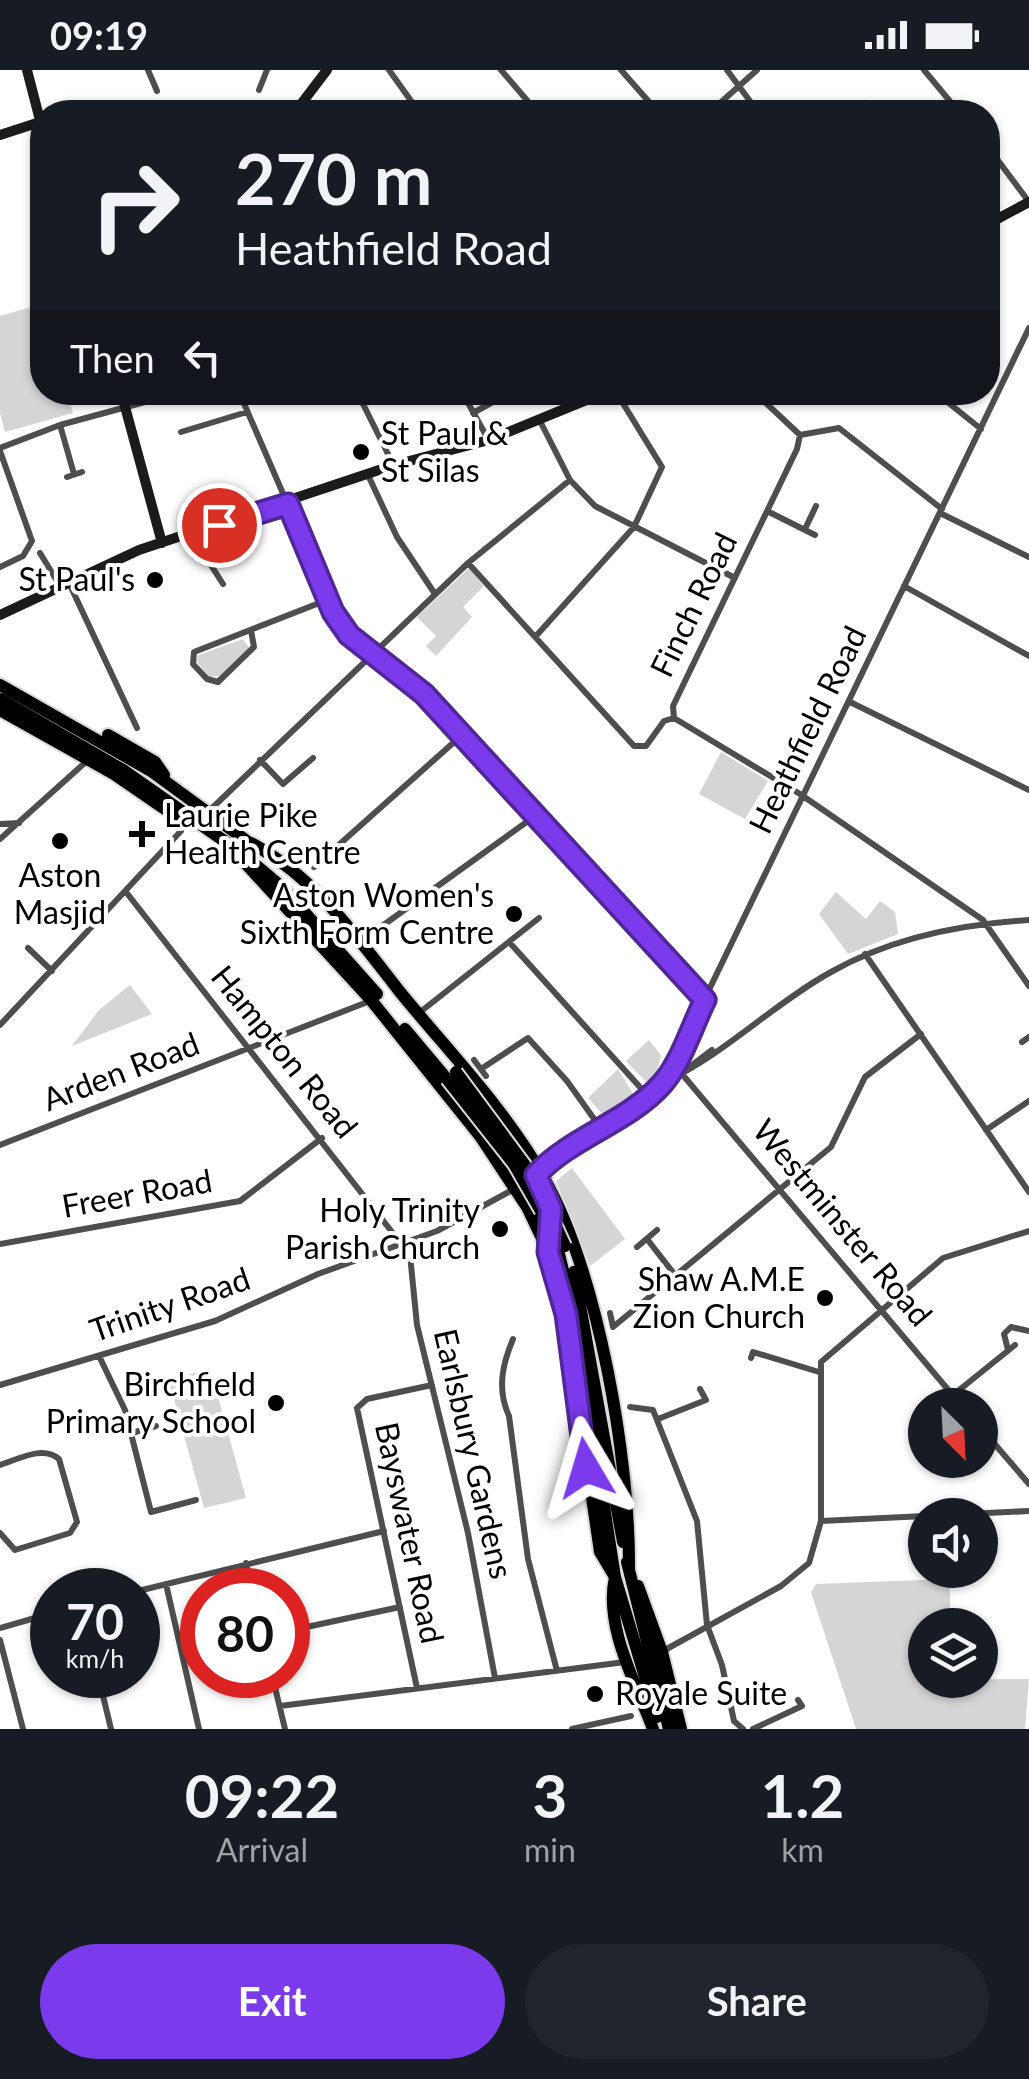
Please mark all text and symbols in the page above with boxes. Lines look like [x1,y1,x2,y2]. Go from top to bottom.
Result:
text: 09:19 [50,12,148,58]
text: 270 m [235,136,432,220]
icon: right [70,140,200,270]
text: Heathfield Road [235,221,552,275]
icon: left [175,330,230,385]
text: Then [70,335,155,381]
place label: St Paul & St Silas [381,413,508,489]
marker: St Paul & St Silas [350,441,372,463]
pin [177,483,262,568]
icon: arrive [192,498,247,553]
street label: Finch Road [641,526,744,683]
place label: St Paul's [19,559,135,598]
marker: St Paul's [144,569,166,591]
street label: Heathfield Road [740,619,874,839]
place label: Laurie Pike Health Centre [164,795,361,871]
marker: Laurie Pike Health Centre [129,821,155,847]
marker: Aston Masjid [49,830,71,852]
place label: Aston Masjid [14,855,106,931]
place label: Aston Women's Sixth Form Centre [240,875,494,951]
marker: Aston Women's Sixth Form Centre [503,903,525,925]
street label: Hampton Road [204,957,367,1145]
street label: Arden Road [37,1023,204,1118]
street label: Westminster Road [745,1111,941,1333]
street label: Freer Road [59,1160,215,1225]
place label: Holy Trinity Parish Church [285,1190,480,1266]
marker: Holy Trinity Parish Church [489,1218,511,1240]
street label: Trinity Road [84,1258,255,1349]
place label: Shaw A.M.E Zion Church [633,1259,805,1335]
marker: Shaw A.M.E Zion Church [814,1287,836,1309]
street label: Earlsbury Gardens [427,1325,522,1582]
place label: Birchfield Primary School [46,1364,256,1440]
north arrow [908,1388,998,1478]
map controls [908,1388,998,1698]
marker: Birchfield Primary School [265,1392,287,1414]
position arrow [534,1416,638,1520]
street label: Bayswater Road [368,1419,453,1647]
button: sound [908,1498,998,1588]
speed limit sign: 80 [180,1568,310,1698]
text: 70 [66,1591,124,1651]
button: layers [908,1608,998,1698]
text: km/h [66,1643,124,1673]
place label: Royale Suite [615,1673,787,1712]
marker: Royale Suite [584,1683,606,1705]
text: 09:22 [185,1759,339,1831]
text: 3 [532,1759,567,1831]
text: 1.2 [760,1759,844,1831]
text: Arrival [216,1830,308,1869]
text: min [524,1830,576,1869]
text: km [781,1830,824,1869]
button: Exit [40,1944,505,2059]
button: Share [525,1944,989,2059]

